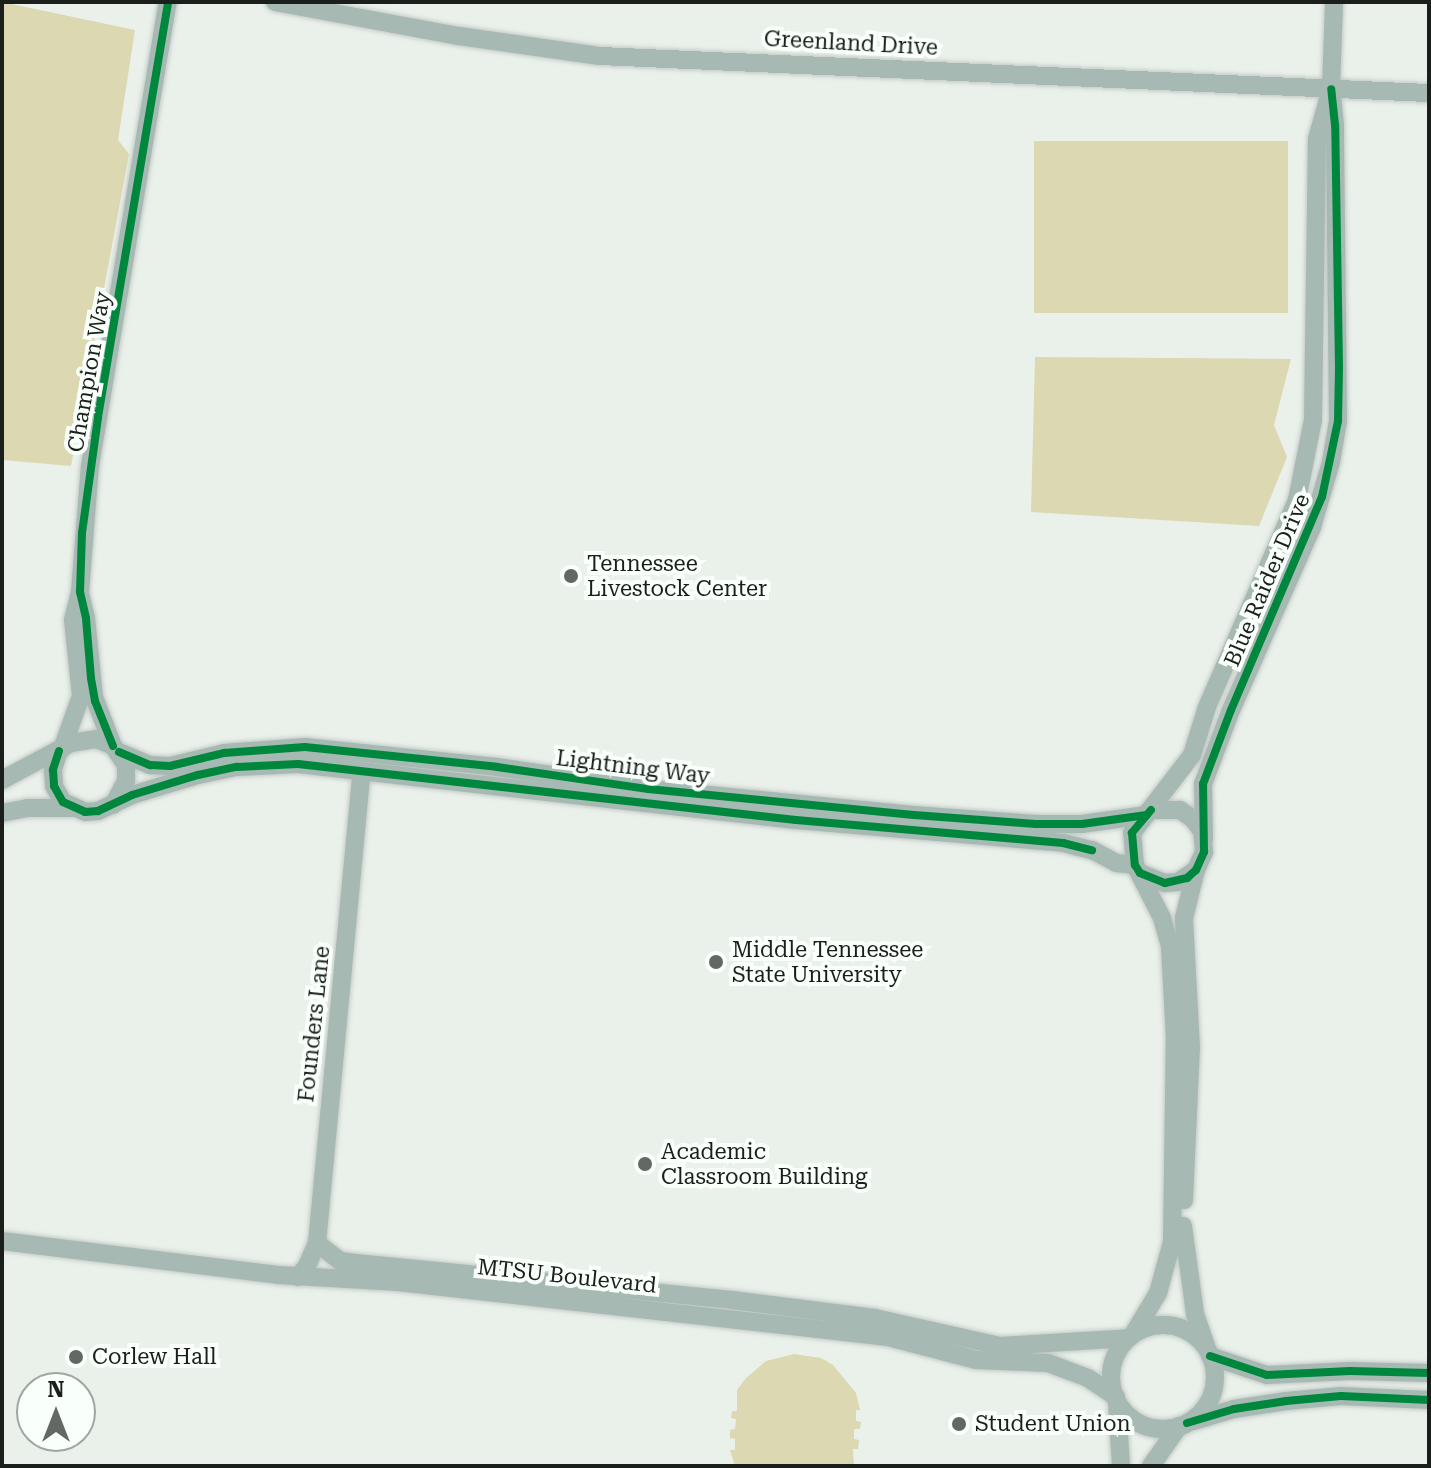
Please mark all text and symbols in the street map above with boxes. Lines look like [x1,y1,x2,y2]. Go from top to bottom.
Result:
street label: Greenland Drive [763,25,939,61]
street label: Champion Way [62,290,116,454]
street label: Blue Raider Drive [1219,490,1315,670]
place label: Tennessee Livestock Center [587,550,767,602]
marker: Tennessee Livestock Center [562,567,580,585]
street label: Lightning Way [555,744,711,790]
place label: Middle Tennessee State University [732,936,923,988]
street label: Founders Lane [293,945,335,1103]
marker: Middle Tennessee State University [707,953,725,971]
place label: Academic Classroom Building [661,1138,868,1190]
marker: Academic Classroom Building [636,1155,654,1173]
street label: MTSU Boulevard [476,1253,658,1299]
place label: Corlew Hall [92,1344,216,1370]
marker: Corlew Hall [67,1348,85,1366]
north arrow [16,1372,96,1452]
text: N [48,1377,64,1402]
place label: Student Union [975,1411,1131,1437]
marker: Student Union [950,1415,968,1433]

